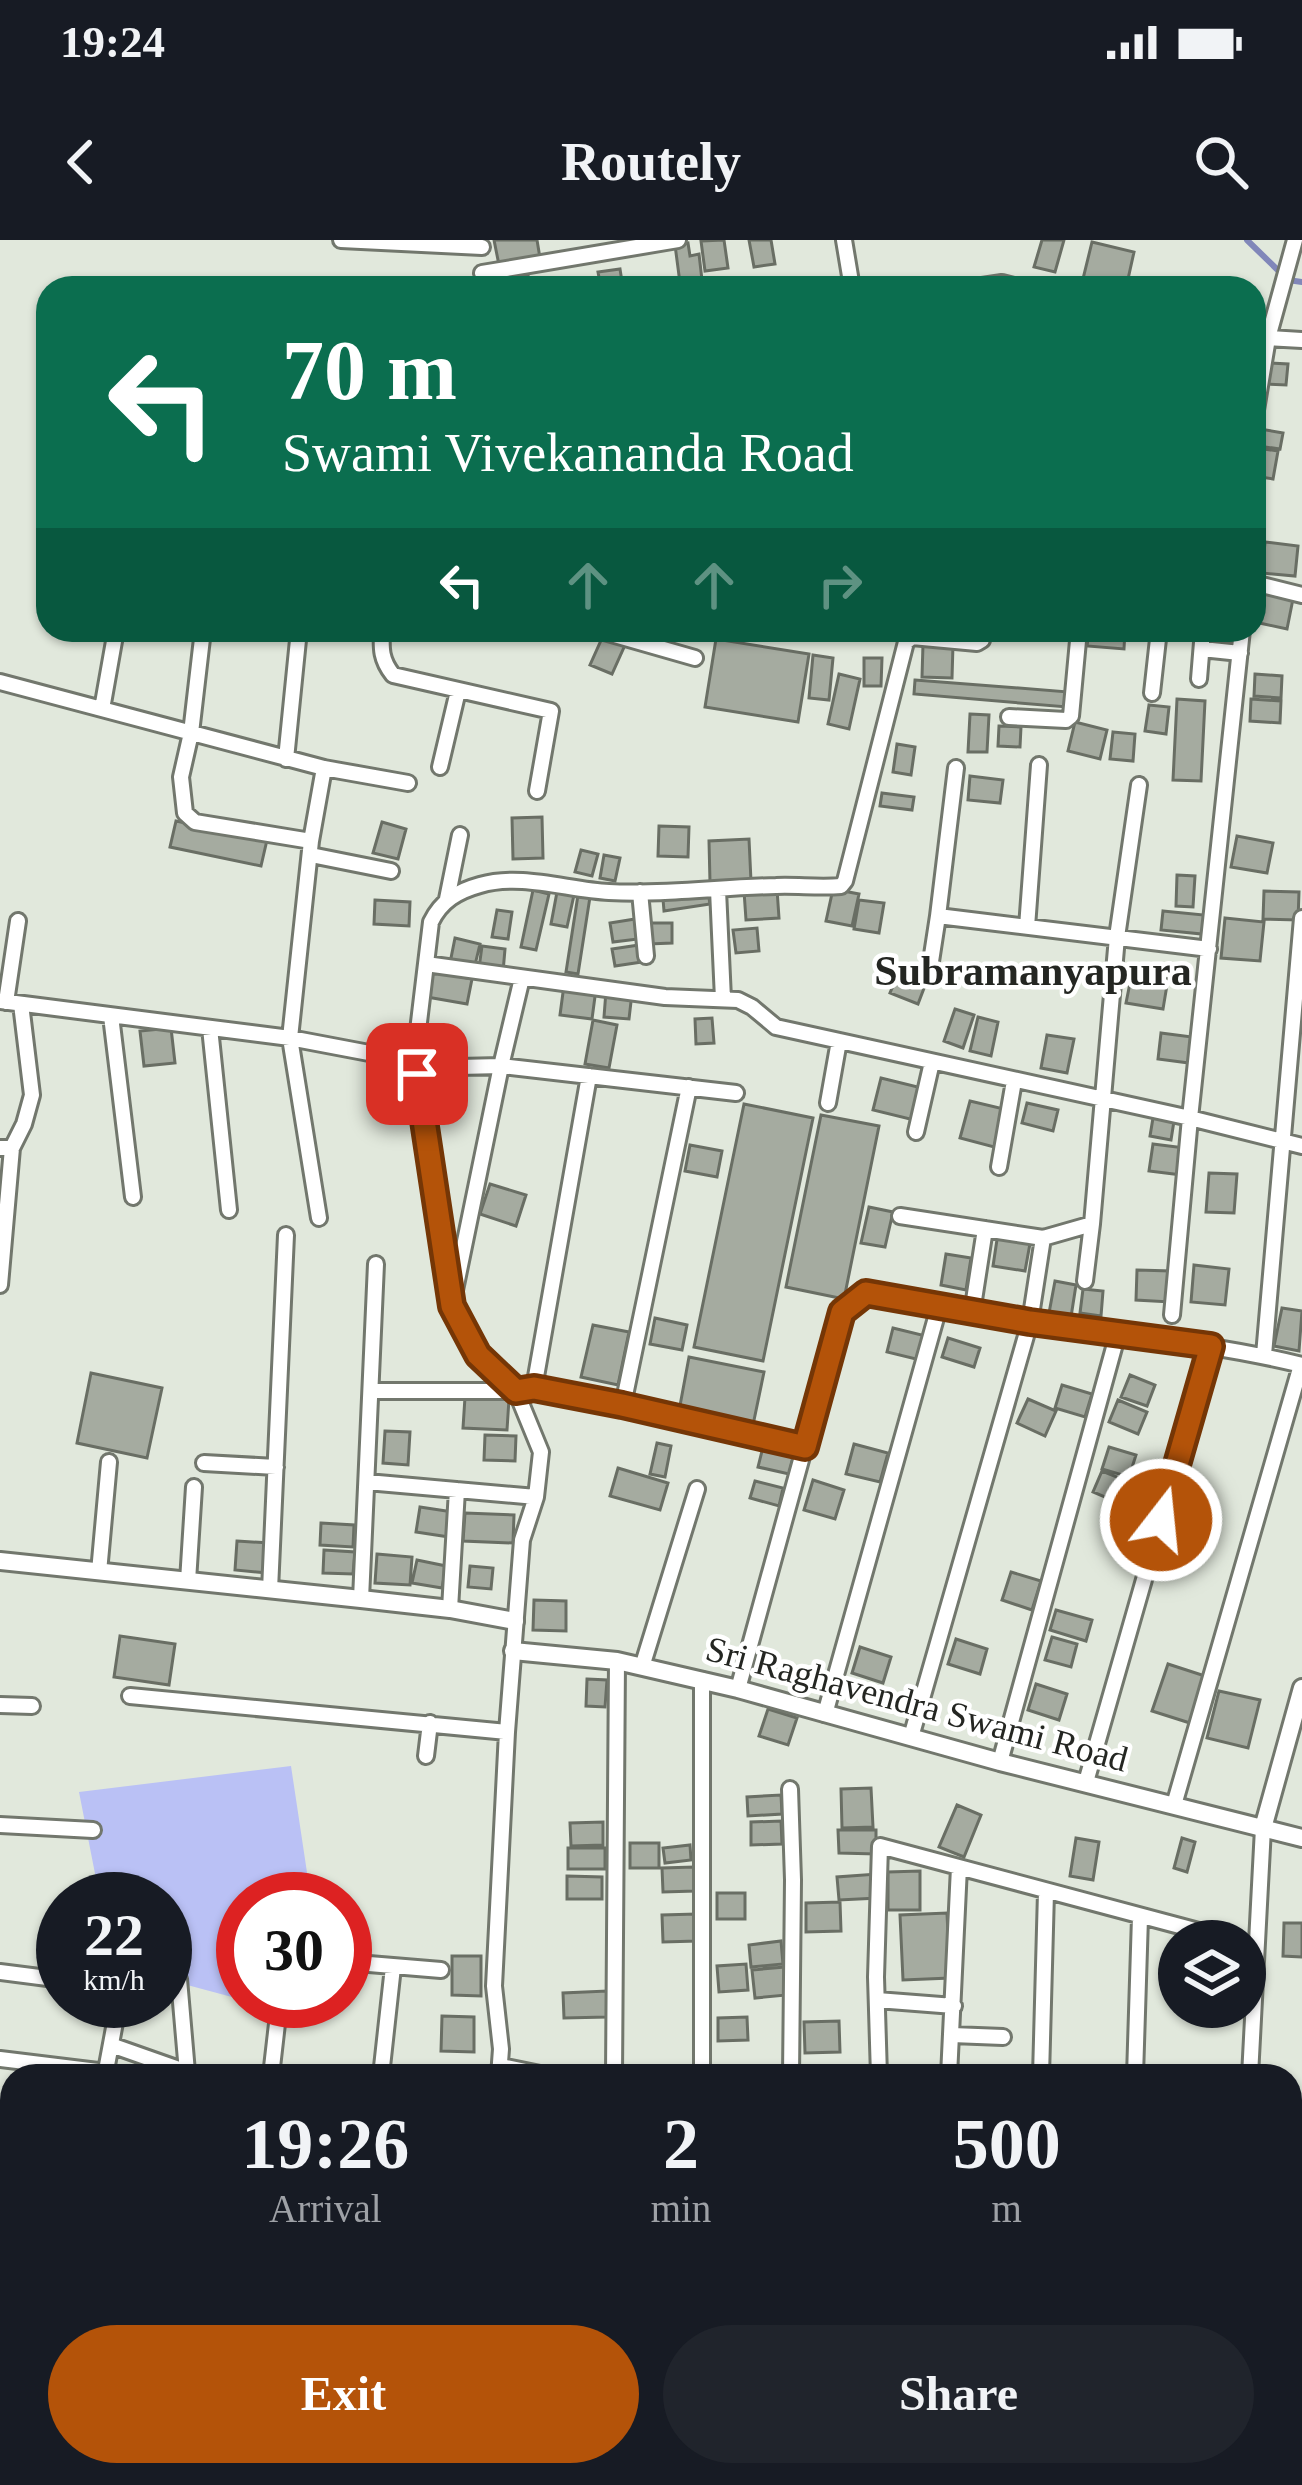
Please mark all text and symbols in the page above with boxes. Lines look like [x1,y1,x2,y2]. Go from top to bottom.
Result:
text: 19:24 [60,17,165,67]
icon: back [48,129,114,195]
icon: search [1188,129,1254,195]
text: Routely [561,132,741,192]
icon: left [84,324,240,480]
text: 70 m [282,324,457,417]
text: Swami Vivekananda Road [282,423,854,483]
icon: left [429,552,495,618]
icon: ahead [555,552,621,618]
icon: ahead [681,552,747,618]
icon: right [807,552,873,618]
district label: Subramanyapura [874,948,1192,994]
pin [366,1023,468,1125]
icon: arrive [384,1041,450,1107]
position arrow [1098,1457,1224,1583]
street label: Sri Raghavendra Swami Road [702,1628,1132,1780]
speed limit sign: 30 [216,1872,372,2028]
text: 22 [84,1902,144,1968]
map controls [1158,1920,1266,2028]
button: layers [1158,1920,1266,2028]
text: km/h [83,1963,145,1996]
text: 19:26 [241,2104,409,2184]
text: 2 [663,2104,699,2184]
text: 500 [953,2104,1061,2184]
text: Arrival [269,2187,382,2230]
text: min [651,2187,711,2230]
text: m [991,2187,1022,2230]
button: Exit [48,2325,639,2463]
button: Share [663,2325,1254,2463]

